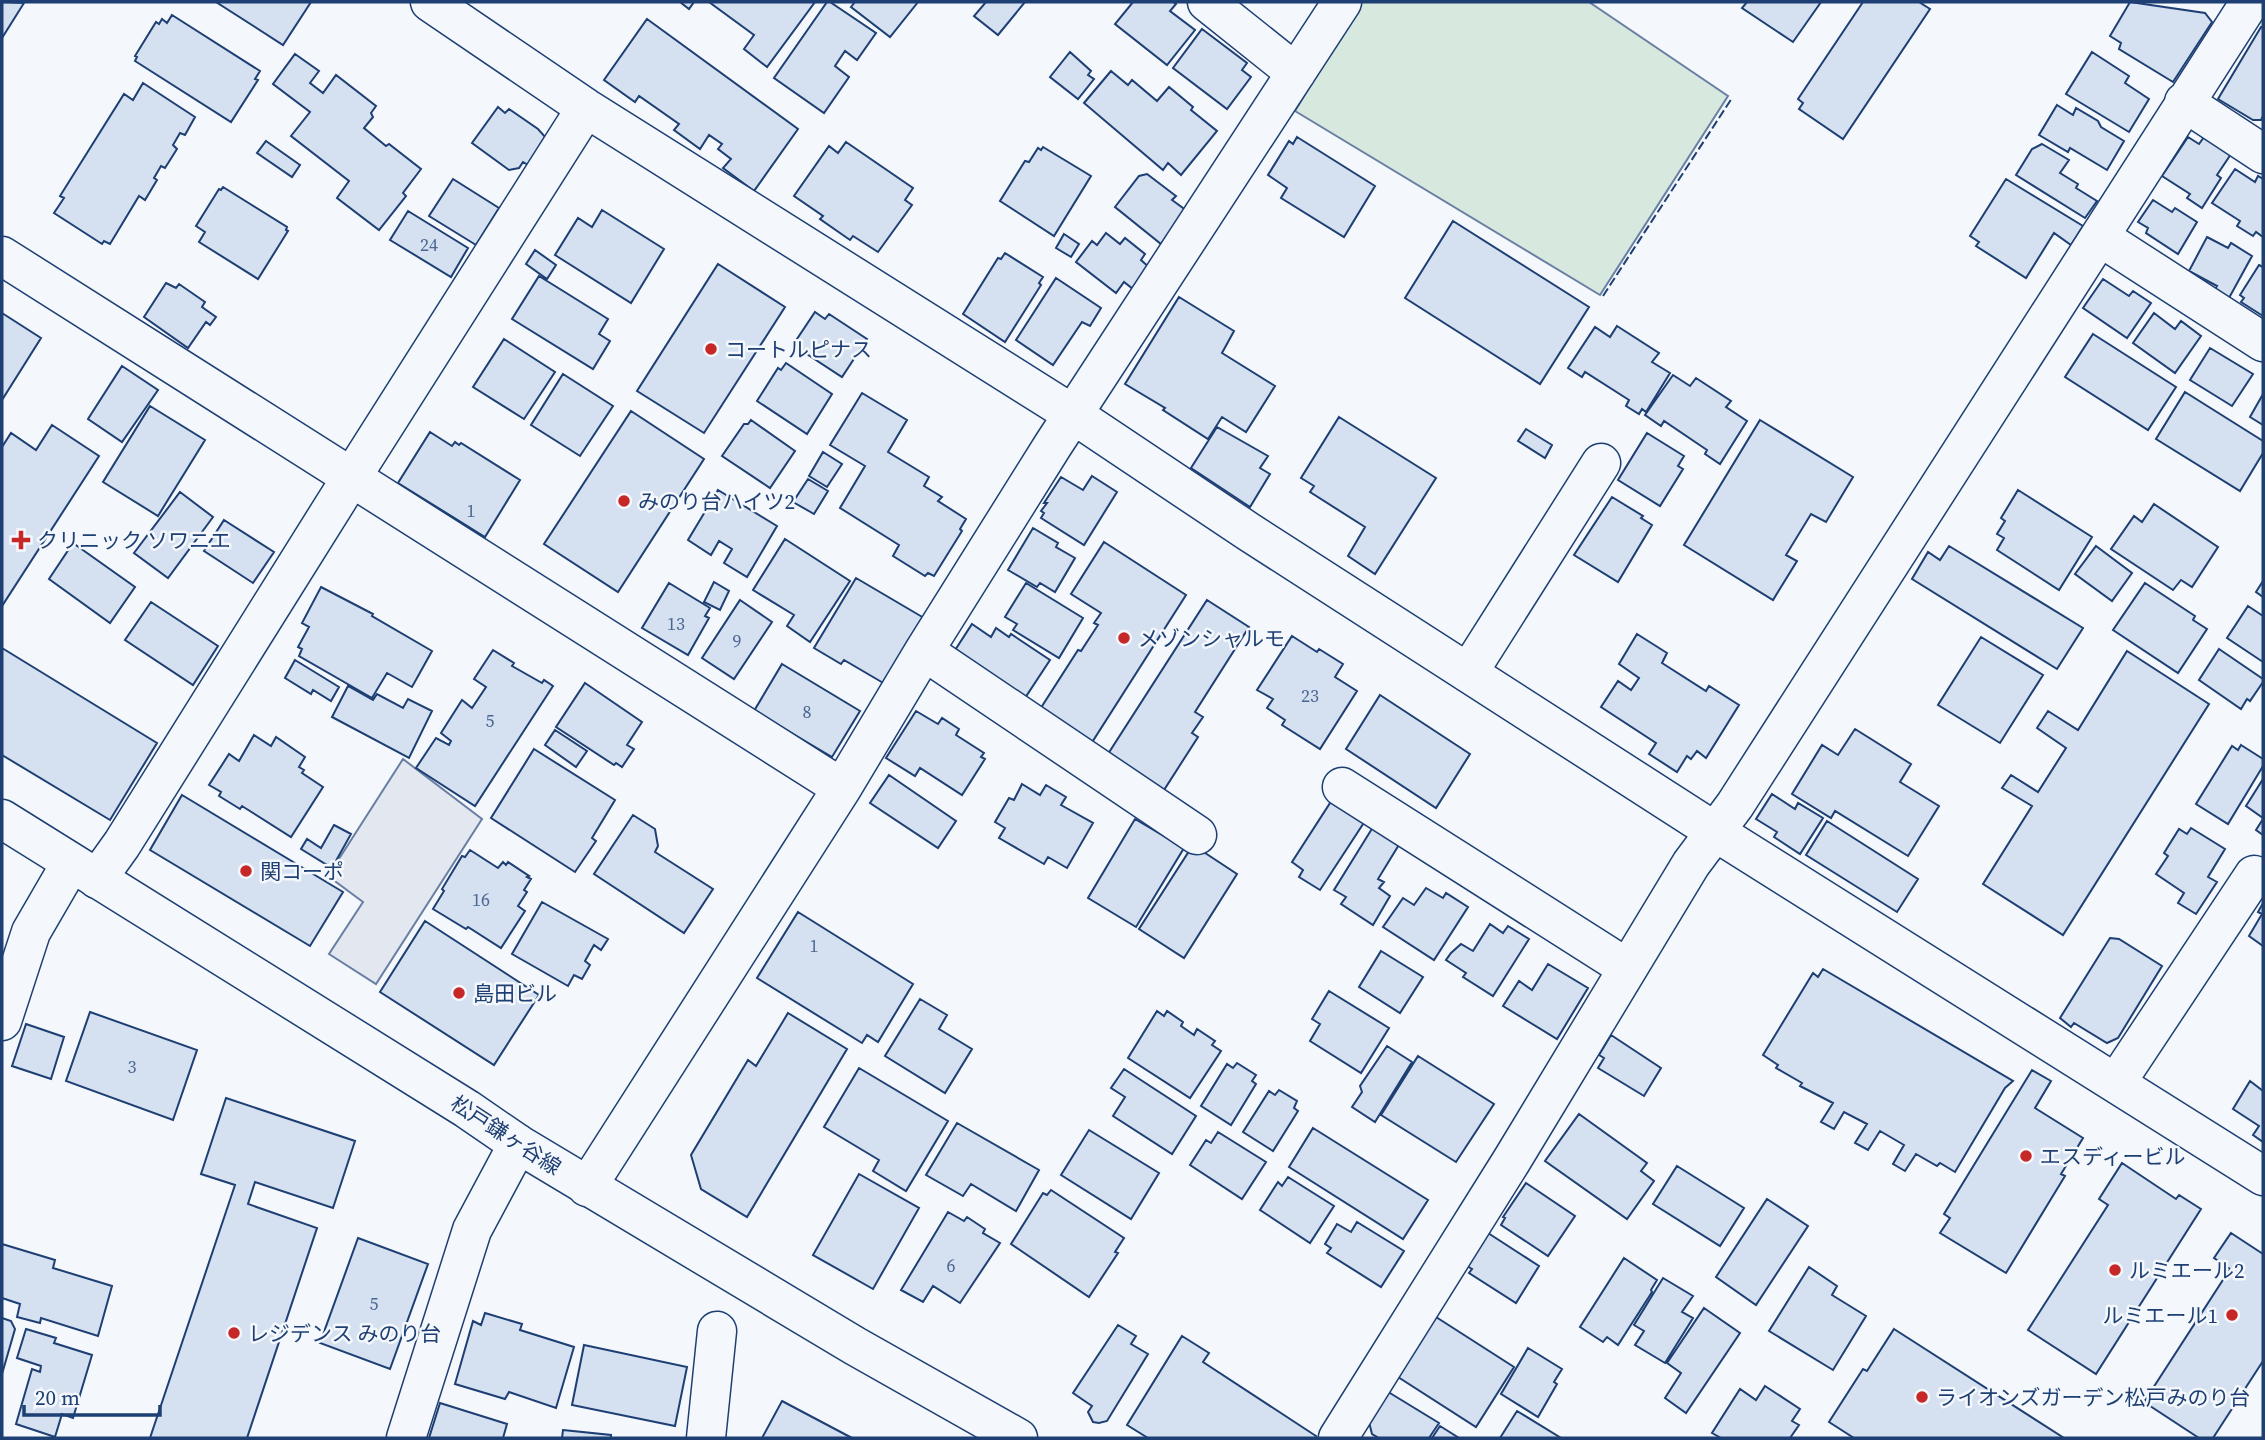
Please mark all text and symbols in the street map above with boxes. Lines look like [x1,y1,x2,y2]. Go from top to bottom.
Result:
house number: 24 [420,232,438,257]
place label: コートルピナス [725,335,872,364]
marker: コートルピナス [703,341,719,357]
place label: みのり台ハイツ2 [638,487,795,516]
marker: みのり台ハイツ2 [616,493,632,509]
house number: 1 [467,498,476,523]
place label: クリニック ソワニエ [37,526,231,555]
marker: クリニック ソワニエ [11,530,31,550]
house number: 13 [667,611,685,636]
place label: メゾンシャルモ [1138,624,1285,653]
house number: 9 [733,628,742,653]
marker: メゾンシャルモ [1116,630,1132,646]
house number: 23 [1301,683,1319,708]
house number: 8 [803,699,812,724]
house number: 5 [486,708,495,733]
place label: 関コーポ [260,857,344,886]
marker: 関コーポ [238,863,254,879]
house number: 16 [472,887,490,912]
house number: 1 [810,933,819,958]
place label: 島田ビル [473,979,557,1008]
marker: 島田ビル [451,985,467,1001]
house number: 3 [128,1054,137,1079]
street label: 松戸鎌ヶ谷線 [445,1089,567,1181]
place label: エスディービル [2040,1142,2186,1171]
marker: エスディービル [2018,1148,2034,1164]
house number: 6 [947,1253,956,1278]
place label: ルミエール2 [2129,1256,2245,1285]
marker: ルミエール2 [2107,1262,2123,1278]
house number: 5 [370,1291,379,1316]
place label: ルミエール1 [2103,1301,2218,1330]
marker: ルミエール1 [2224,1307,2240,1323]
place label: レジデンス みのり台 [248,1319,441,1348]
marker: レジデンス みのり台 [226,1325,242,1341]
scale bar [24,1374,161,1418]
text: 20 m [35,1383,80,1412]
place label: ライオンズガーデン松戸みのり台 [1936,1383,2251,1412]
marker: ライオンズガーデン松戸みのり台 [1914,1389,1930,1405]

